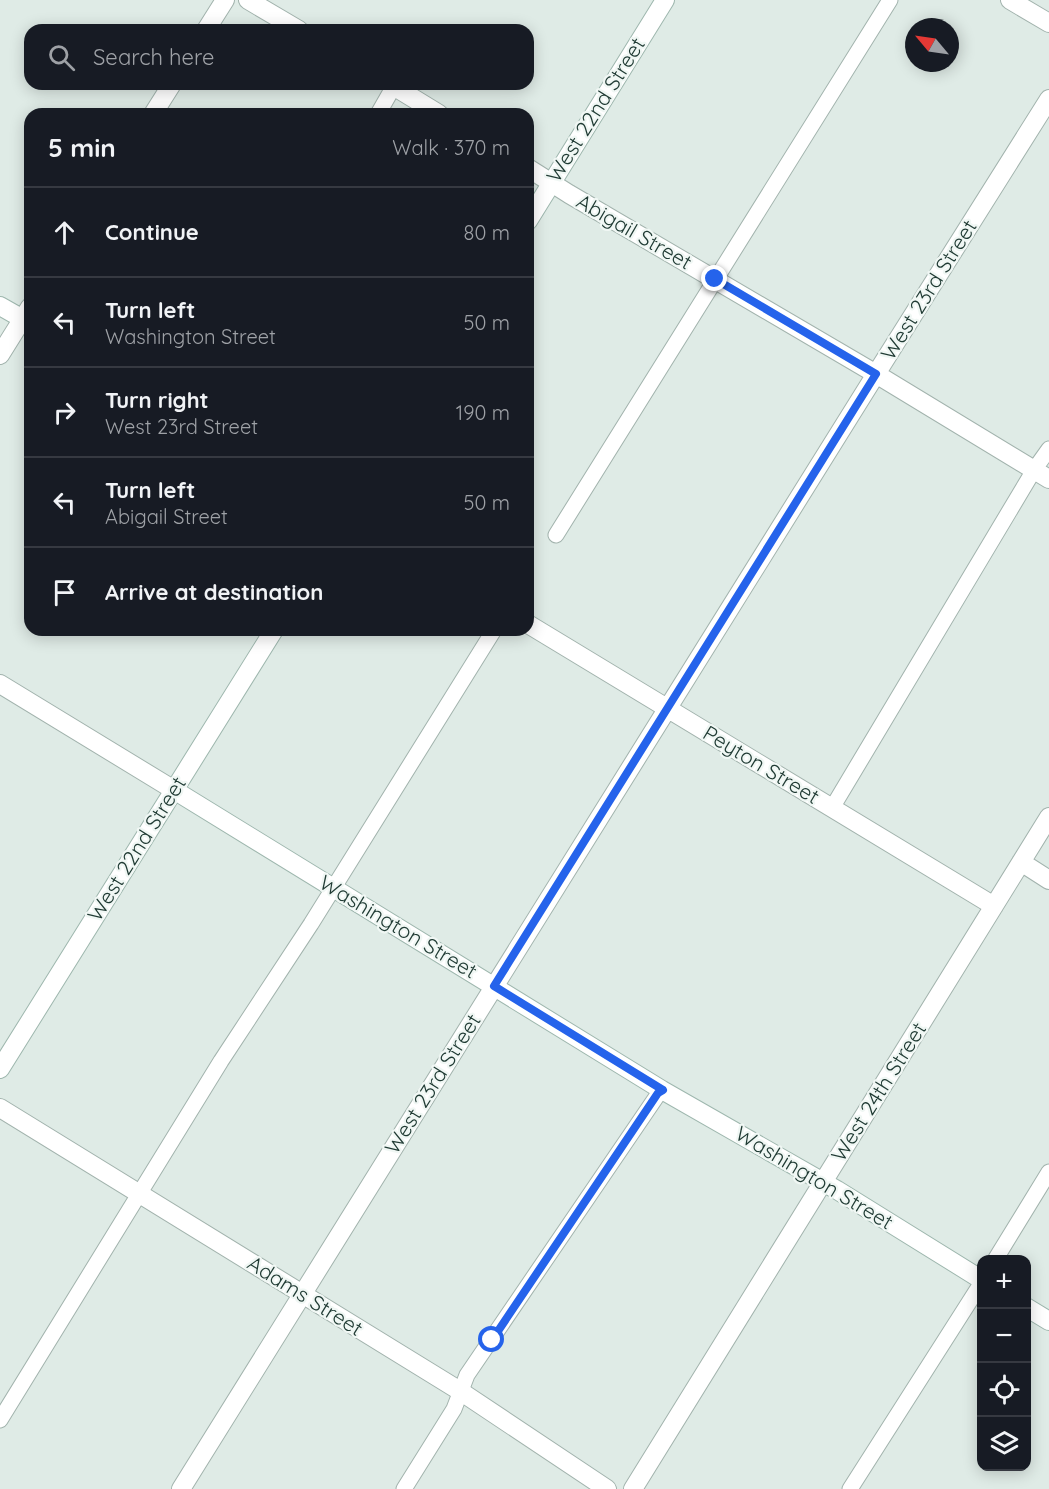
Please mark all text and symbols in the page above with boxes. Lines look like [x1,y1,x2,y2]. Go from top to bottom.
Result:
north arrow [905,18,959,72]
search box [24,24,534,90]
street label: West 22nd Street [540,32,650,187]
icon: search [45,41,78,74]
text: Search here [93,43,214,71]
text: 5 min [48,131,116,164]
text: Walk · 370 m [392,135,510,160]
street label: Abigail Street [572,188,697,275]
street label: West 23rd Street [875,214,982,364]
icon: ahead [48,216,81,249]
text: Continue [105,218,199,246]
text: 80 m [464,220,510,245]
route end [701,265,727,291]
text: Turn left [105,296,195,324]
icon: left [48,306,81,339]
text: 50 m [464,310,510,335]
text: Washington Street [105,324,276,349]
text: Turn right [105,386,209,414]
icon: right [48,396,81,429]
text: 190 m [456,400,510,425]
text: West 23rd Street [105,414,258,439]
text: Turn left [105,476,195,504]
icon: left [48,486,81,519]
text: 50 m [464,490,510,515]
text: Abigail Street [105,504,228,529]
icon: arrive [48,576,81,609]
text: Arrive at destination [105,578,323,606]
street label: Peyton Street [699,719,824,809]
street label: West 22nd Street [81,771,191,926]
street label: Washington Street [315,869,482,983]
street label: West 23rd Street [379,1008,486,1158]
street label: West 24th Street [825,1017,931,1166]
street label: Washington Street [731,1120,898,1234]
street label: Adams Street [243,1249,368,1341]
map controls [977,1255,1031,1471]
button: + [977,1255,1031,1309]
button: − [977,1309,1031,1363]
route start [478,1326,504,1352]
button: locate [977,1363,1031,1417]
button: layers [977,1417,1031,1471]

